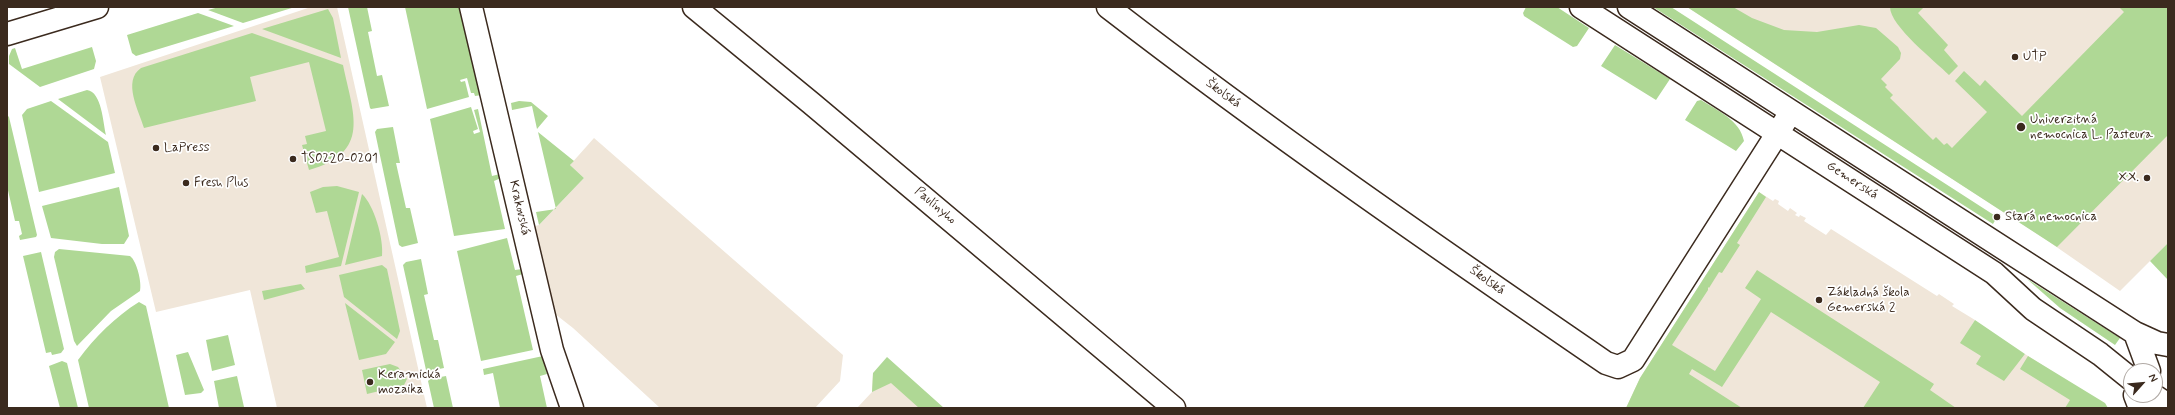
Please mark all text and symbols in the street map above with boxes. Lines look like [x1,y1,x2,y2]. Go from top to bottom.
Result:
place label: UTP [2023,49,2046,65]
marker: UTP [2010,52,2020,62]
street label: Školská [1202,76,1244,112]
place label: Univerzitná nemocnica L. Pasteura [2030,112,2153,143]
marker: Univerzitná nemocnica L. Pasteura [2015,121,2027,133]
place label: LaPress [164,140,210,156]
marker: LaPress [151,143,161,153]
place label: TS0220-0201 [301,151,378,167]
marker: TS0220-0201 [288,154,298,164]
street label: Gemerská [1823,159,1881,203]
place label: XX. [2119,170,2139,186]
marker: XX. [2142,173,2152,183]
place label: Fresh Plus [194,175,248,191]
marker: Fresh Plus [181,178,191,188]
street label: Krakovská [505,179,533,237]
street label: Paulínyho [911,184,959,228]
place label: Stará nemocnica [2005,209,2097,225]
marker: Stará nemocnica [1992,212,2002,222]
street label: Školská [1466,263,1508,299]
place label: Základná škola Gemerská 2 [1827,285,1910,316]
marker: Základná škola Gemerská 2 [1814,295,1824,305]
north arrow [2123,363,2163,403]
place label: Keramická mozaika [378,367,441,398]
text: N [2145,372,2161,384]
marker: Keramická mozaika [365,377,375,387]

